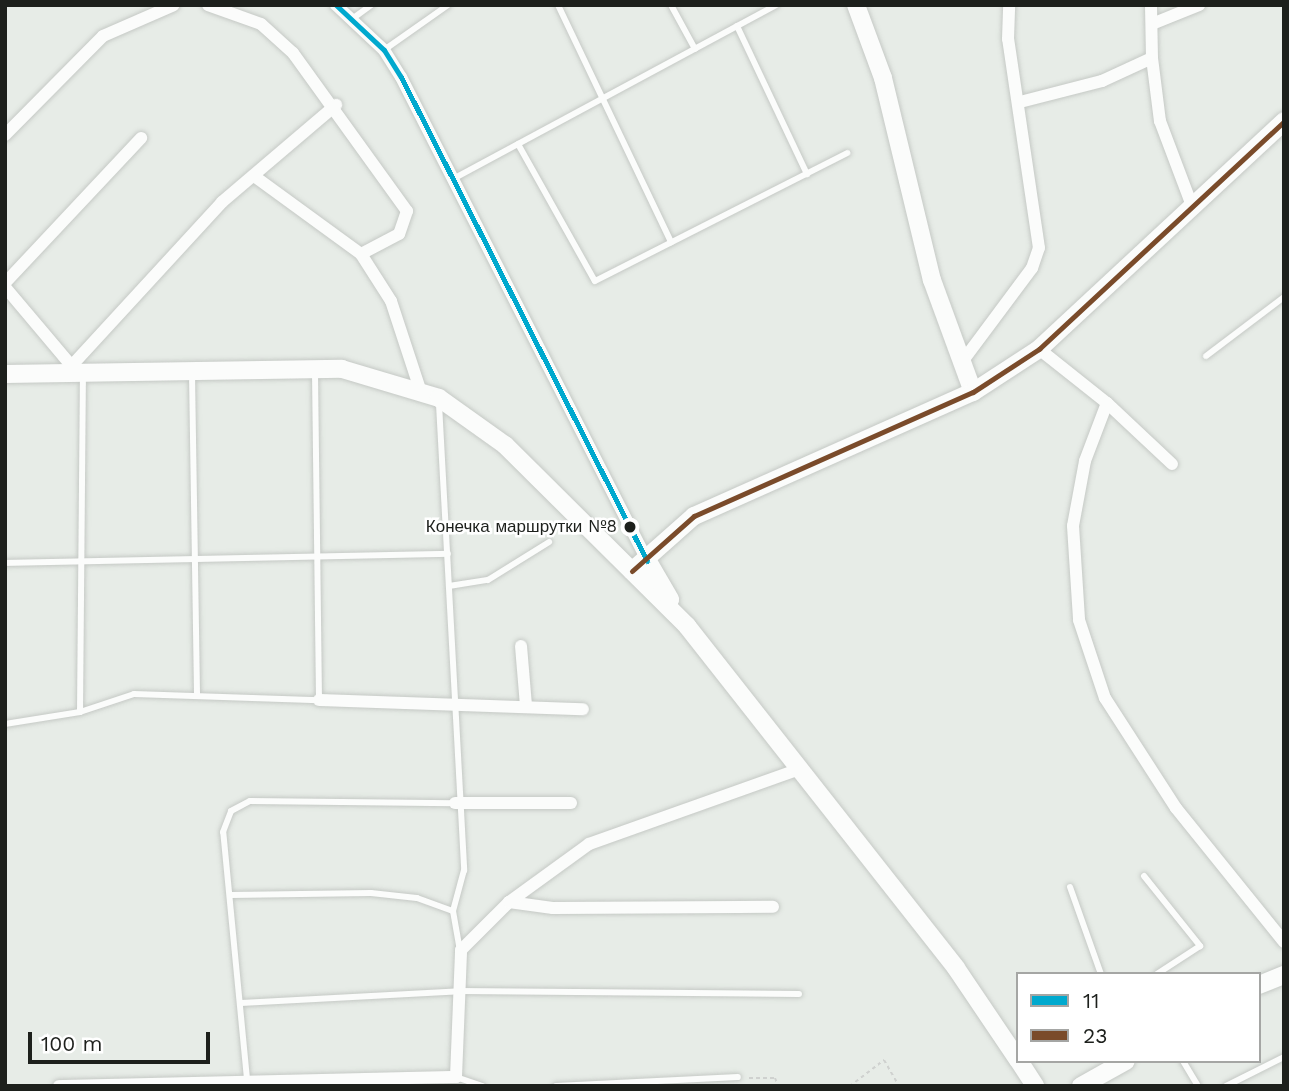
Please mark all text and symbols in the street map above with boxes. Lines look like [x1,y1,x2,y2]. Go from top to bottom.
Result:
place label: Конечка маршрутки №8 [426,517,617,537]
marker: Конечка маршрутки №8 [623,520,637,534]
legend [1016,972,1261,1063]
text: 11 [1083,988,1099,1013]
scale bar [32,1018,214,1062]
text: 23 [1083,1023,1108,1048]
text: 100 m [41,1031,103,1056]

